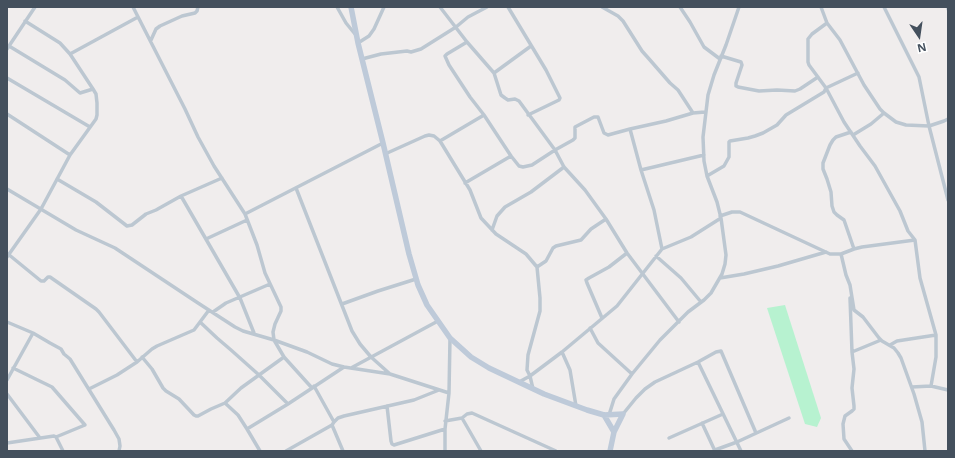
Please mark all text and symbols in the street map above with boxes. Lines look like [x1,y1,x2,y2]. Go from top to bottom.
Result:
north arrow [899,16,939,56]
text: N [916,40,928,56]

